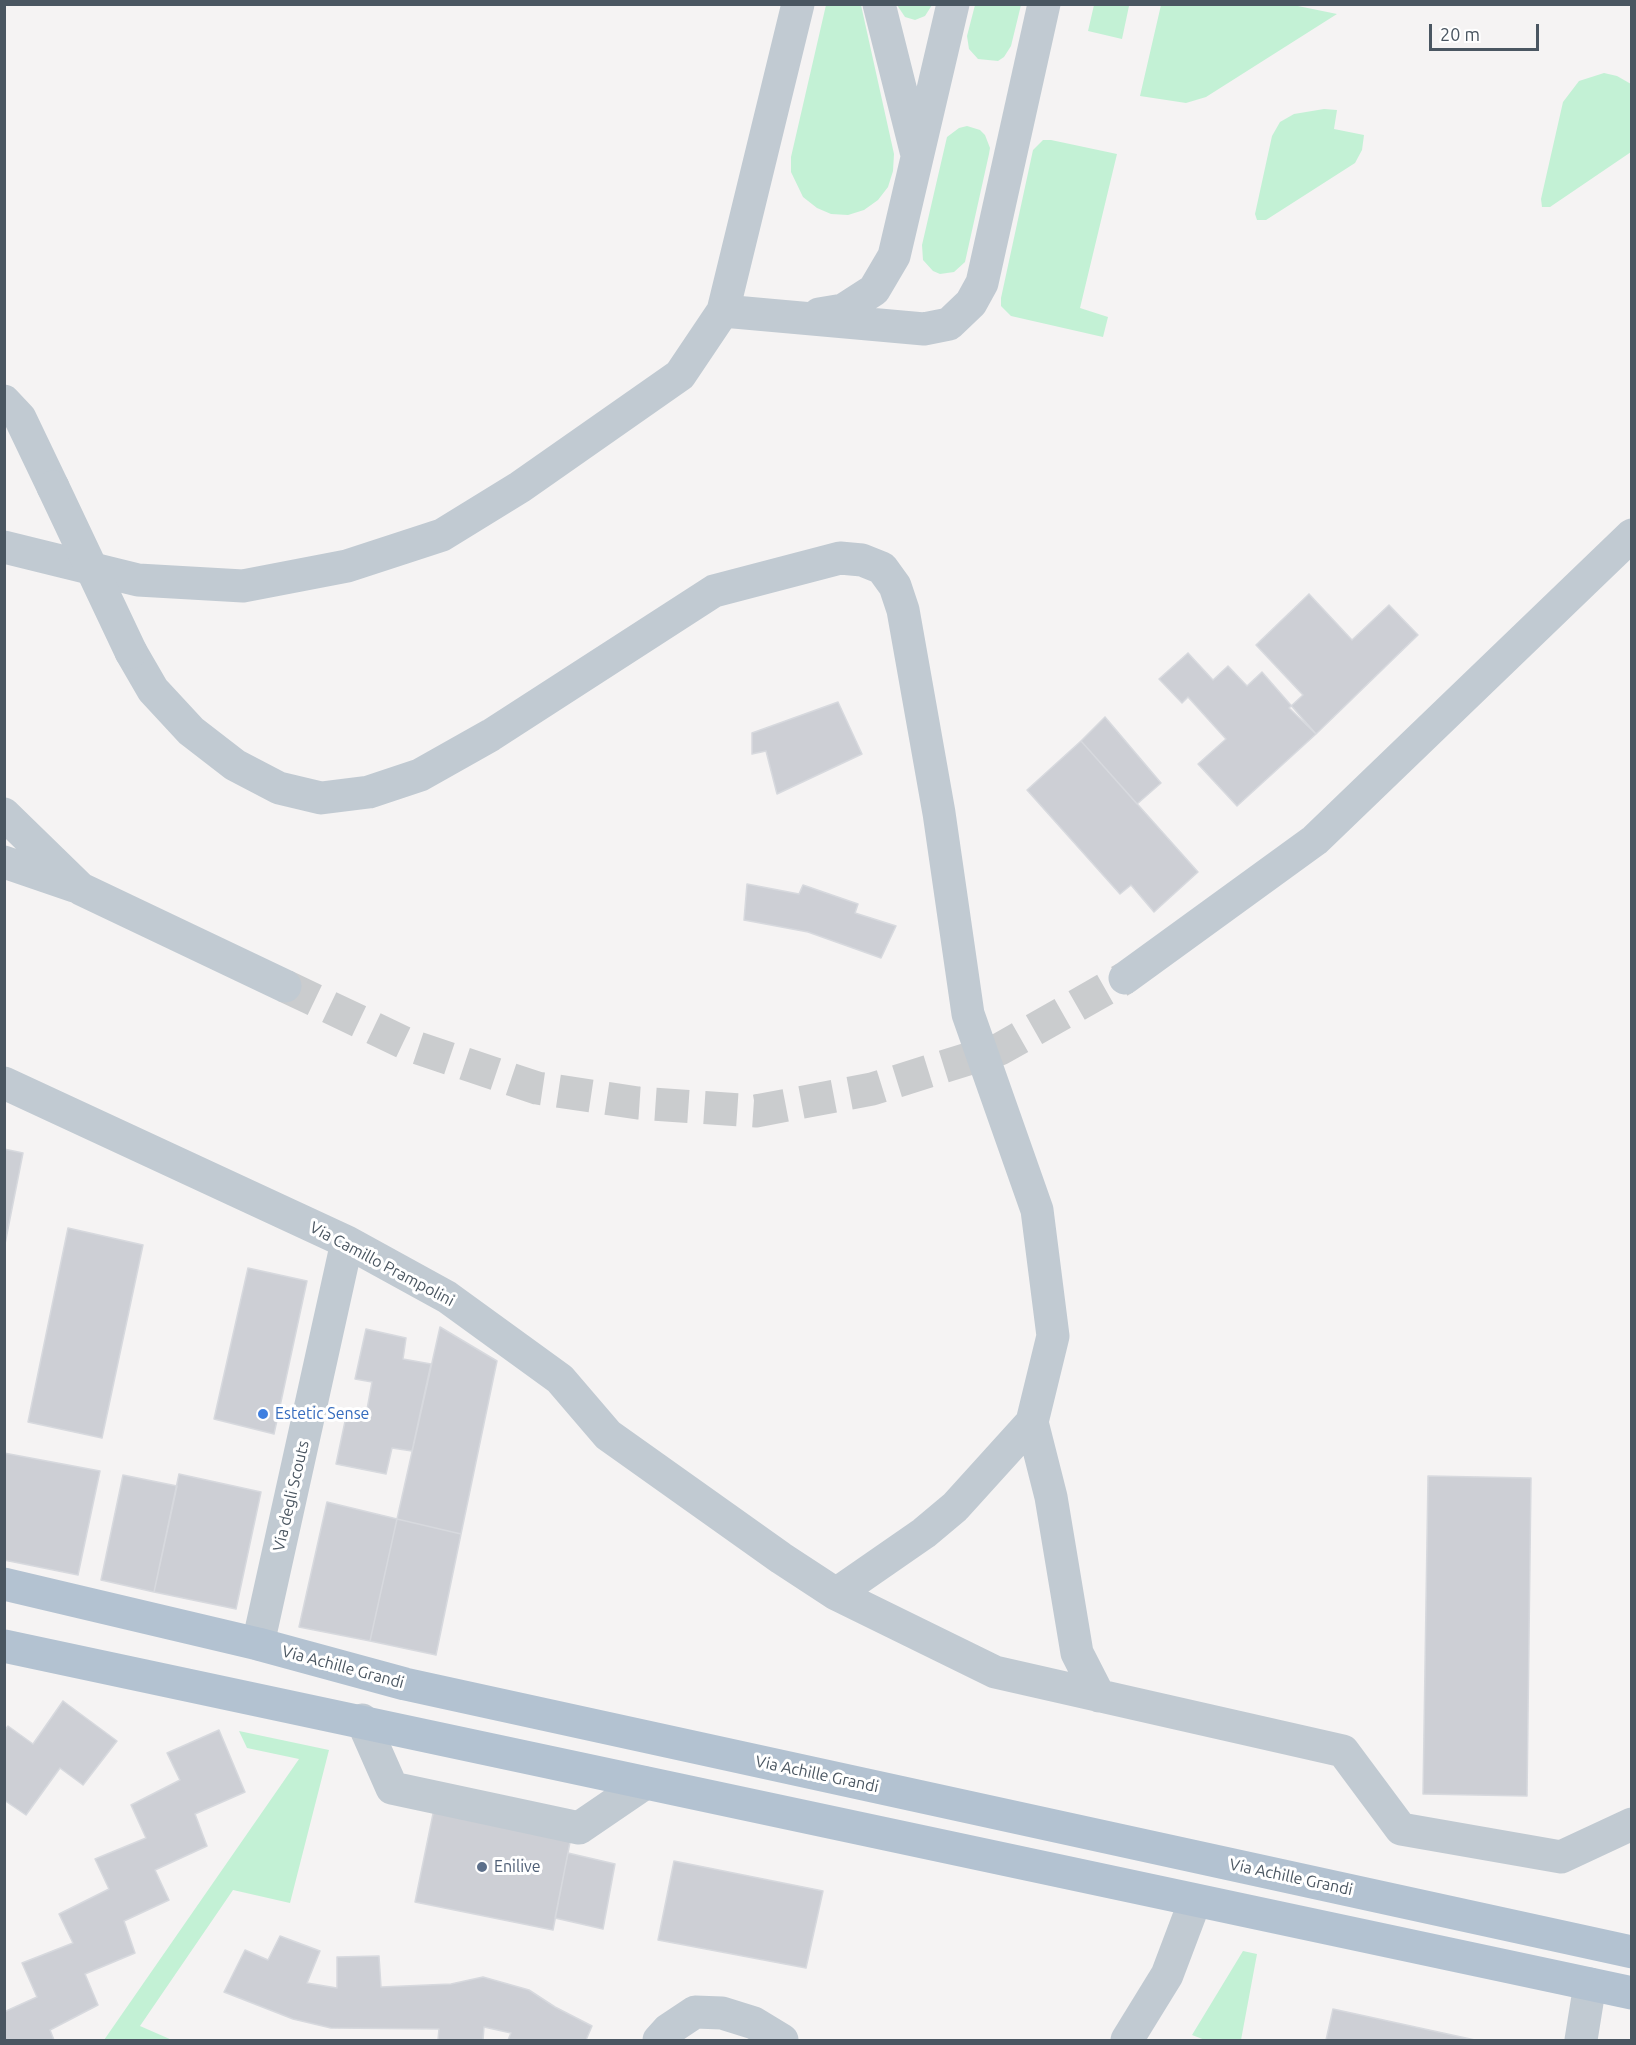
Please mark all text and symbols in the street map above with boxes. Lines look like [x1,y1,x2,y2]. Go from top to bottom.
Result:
scale bar [1432,12,1542,50]
text: 20 m [1440,24,1480,44]
street label: Via Camillo Prampolini [306,1218,458,1310]
place label: Estetic Sense [275,1404,369,1424]
marker: Estetic Sense [256,1407,270,1421]
street label: Via degli Scouts [269,1439,313,1553]
street label: Via Achille Grandi [280,1641,406,1693]
street label: Via Achille Grandi [754,1752,880,1796]
street label: Via Achille Grandi [1228,1855,1354,1899]
place label: Enilive [494,1857,541,1877]
marker: Enilive [475,1860,489,1874]

